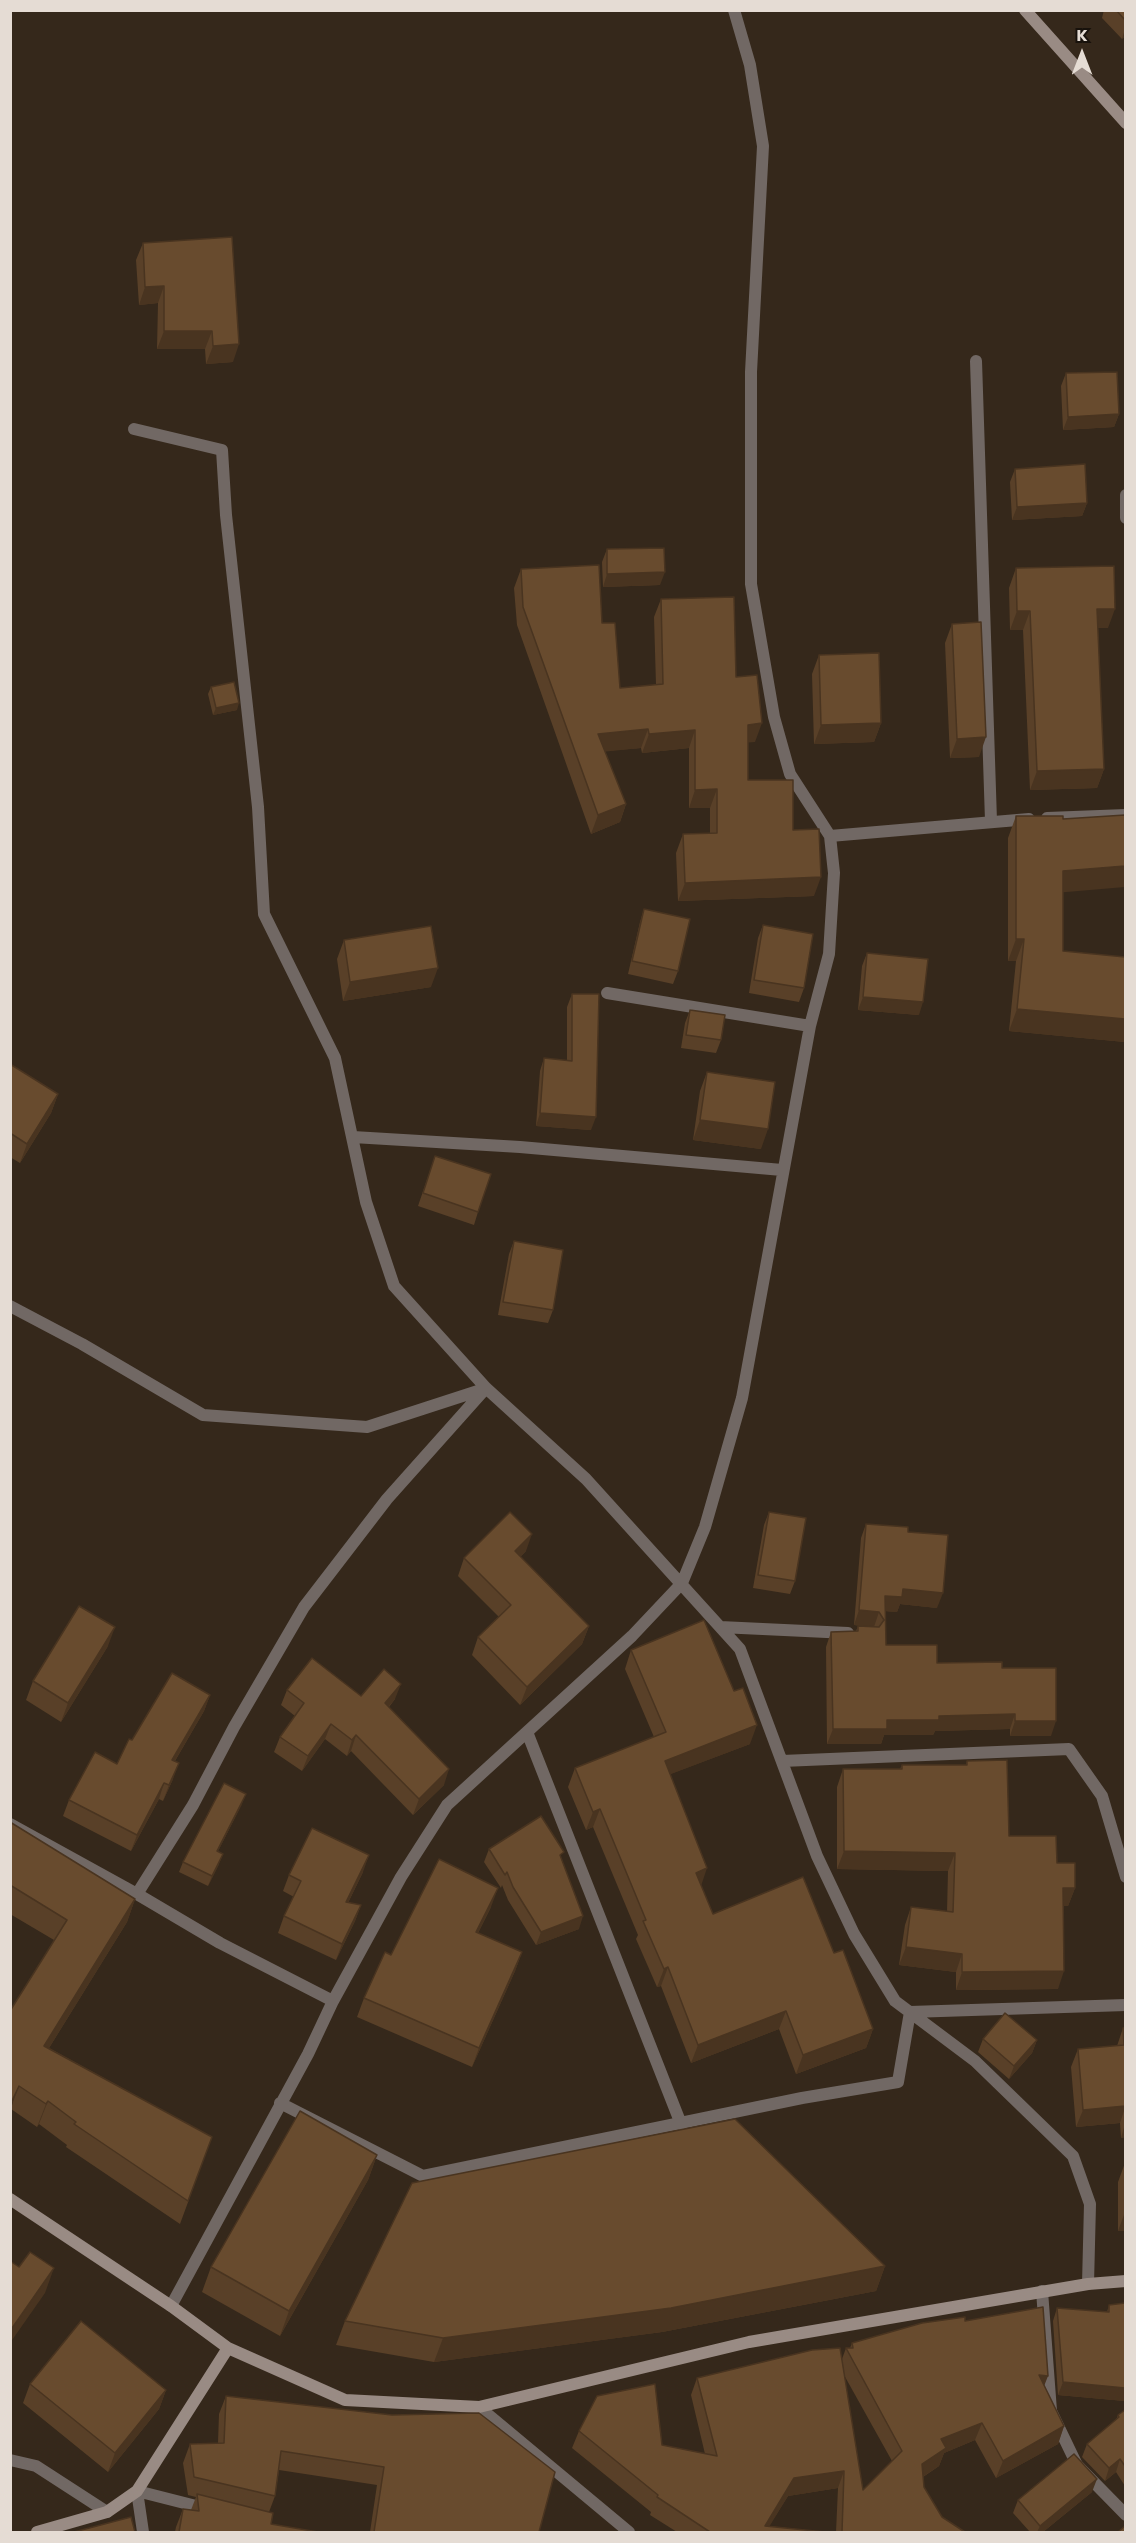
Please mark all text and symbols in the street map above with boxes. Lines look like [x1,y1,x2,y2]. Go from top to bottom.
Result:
north arrow [1052,24,1112,84]
text: K [1076,24,1088,47]

